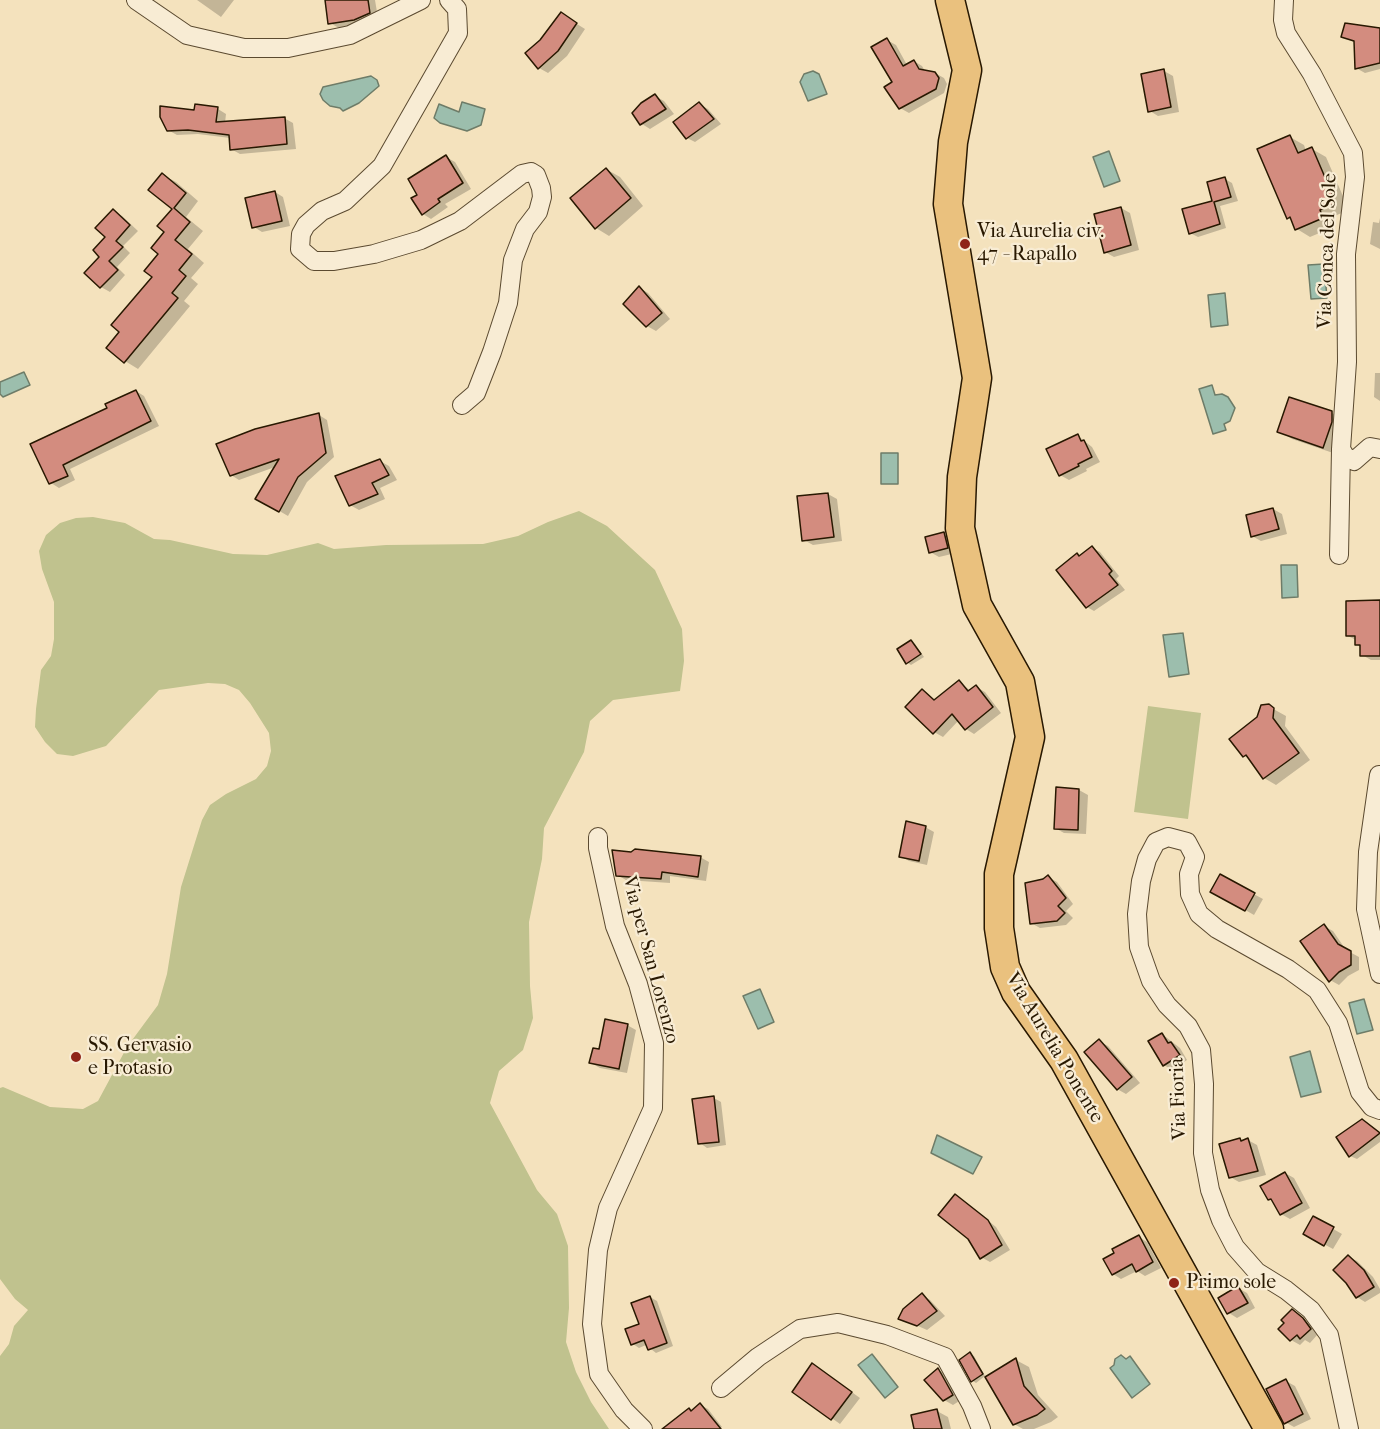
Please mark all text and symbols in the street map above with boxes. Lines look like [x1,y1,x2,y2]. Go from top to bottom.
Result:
street label: Via Conca del Sole [1313,173,1343,329]
place label: Via Aurelia civ. 47 - Rapallo [977,220,1104,267]
marker: Via Aurelia civ. 47 - Rapallo [958,237,972,251]
street label: Via per San Lorenzo [616,874,684,1046]
street label: Via Aurelia Ponente [1000,968,1108,1128]
place label: SS. Gervasio e Protasio [88,1034,192,1081]
marker: SS. Gervasio e Protasio [69,1050,83,1064]
street label: Via Fioria [1166,1057,1192,1141]
place label: Primo sole [1186,1271,1276,1295]
marker: Primo sole [1167,1276,1181,1290]

